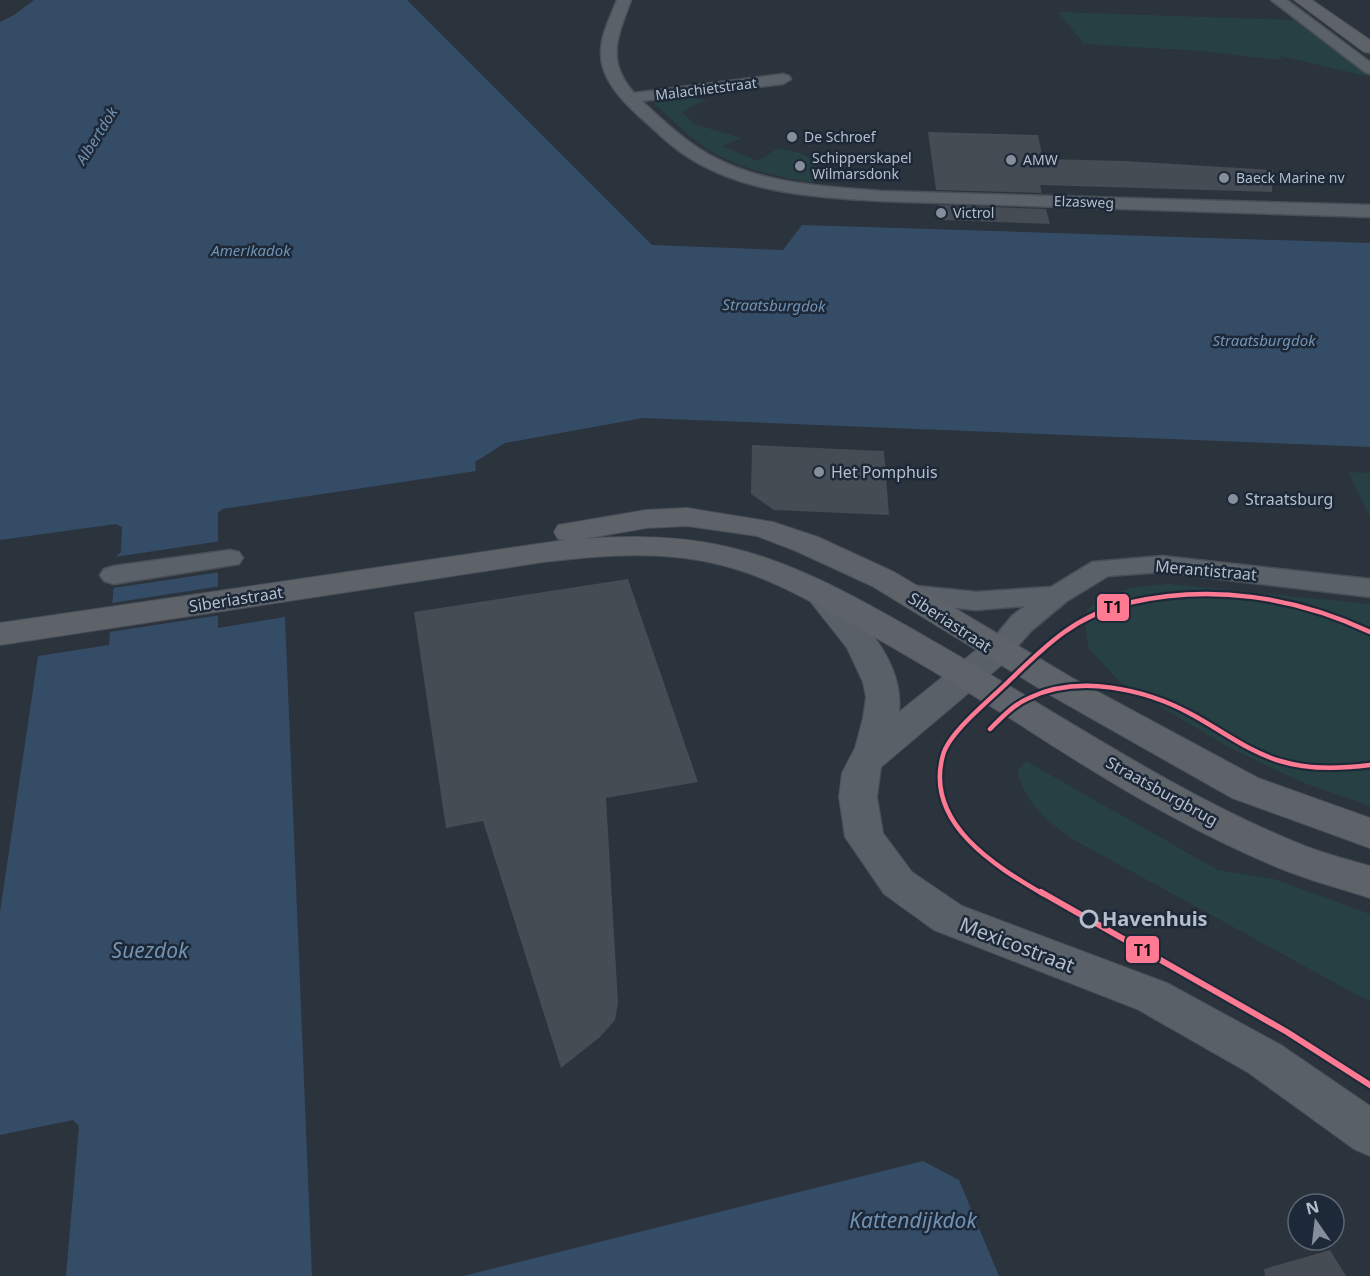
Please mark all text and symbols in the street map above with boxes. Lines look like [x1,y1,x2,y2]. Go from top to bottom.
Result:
street label: Malachietstraat [654,73,758,104]
water label: Albertdok [70,103,122,169]
place label: De Schroef [804,127,877,146]
marker: De Schroef [785,130,799,144]
place label: Schipperskapel Wilmarsdonk [812,148,912,183]
place label: AMW [1023,150,1058,169]
marker: AMW [1004,153,1018,167]
marker: Schipperskapel Wilmarsdonk [793,159,807,173]
place label: Baeck Marine nv [1236,168,1345,187]
marker: Baeck Marine nv [1217,171,1231,185]
street label: Elzasweg [1054,191,1114,212]
place label: Victrol [953,203,994,222]
marker: Victrol [934,206,948,220]
water label: Amerikadok [210,240,291,260]
water label: Straatsburgdok [722,294,826,316]
water label: Straatsburgdok [1212,330,1316,350]
place label: Het Pomphuis [831,461,938,483]
marker: Het Pomphuis [812,465,826,479]
place label: Straatsburg [1245,488,1333,510]
marker: Straatsburg [1226,492,1240,506]
street label: Merantistraat [1154,555,1258,585]
street label: Siberiastraat [187,581,285,617]
street label: Siberiastraat [904,587,996,657]
line badge: T1 [1096,593,1130,622]
text: T1 [1104,596,1122,618]
street label: Straatsburgbrug [1102,751,1222,831]
place label: Havenhuis [1102,905,1208,932]
street label: Mexicostraat [956,910,1078,979]
marker: Havenhuis [1080,910,1098,928]
line badge: T1 [1125,935,1160,964]
water label: Suezdok [112,936,190,964]
text: T1 [1134,939,1152,961]
north arrow [1286,1192,1346,1252]
text: N [1303,1195,1321,1220]
water label: Kattendijkdok [849,1206,978,1234]

